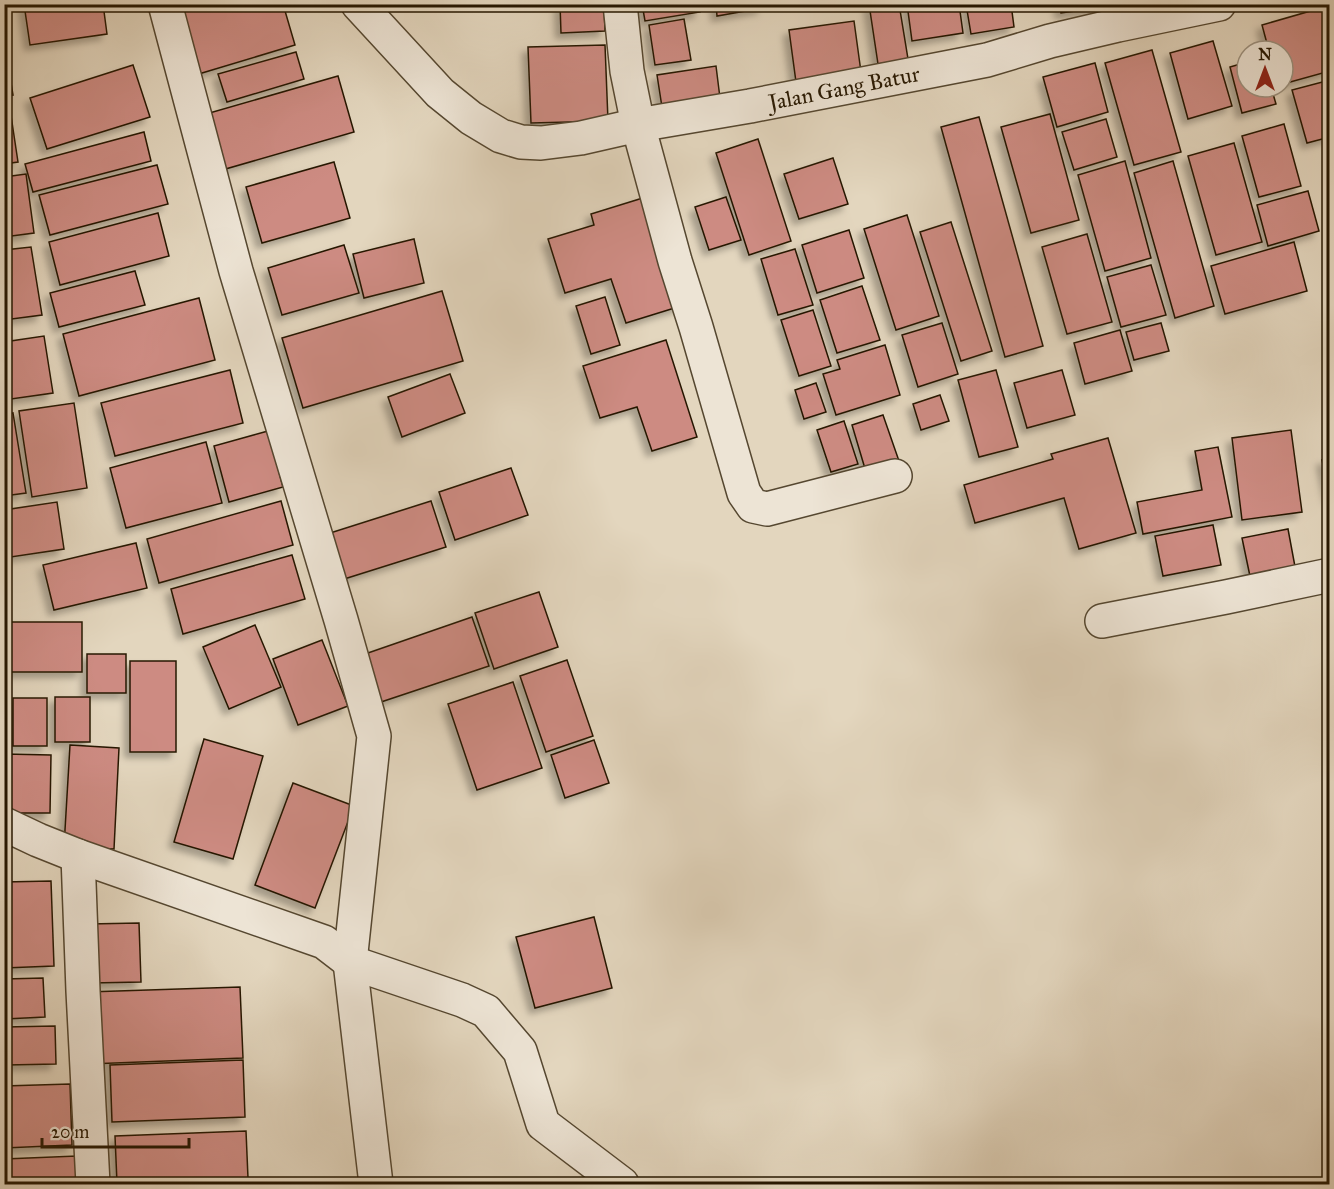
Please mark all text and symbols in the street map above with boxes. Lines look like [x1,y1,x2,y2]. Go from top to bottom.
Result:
north arrow [1235,39,1295,99]
text: N [1258,45,1272,64]
street label: Jalan Gang Batur [764,60,923,116]
scale bar [42,1111,189,1149]
text: 20 m [51,1121,89,1143]

